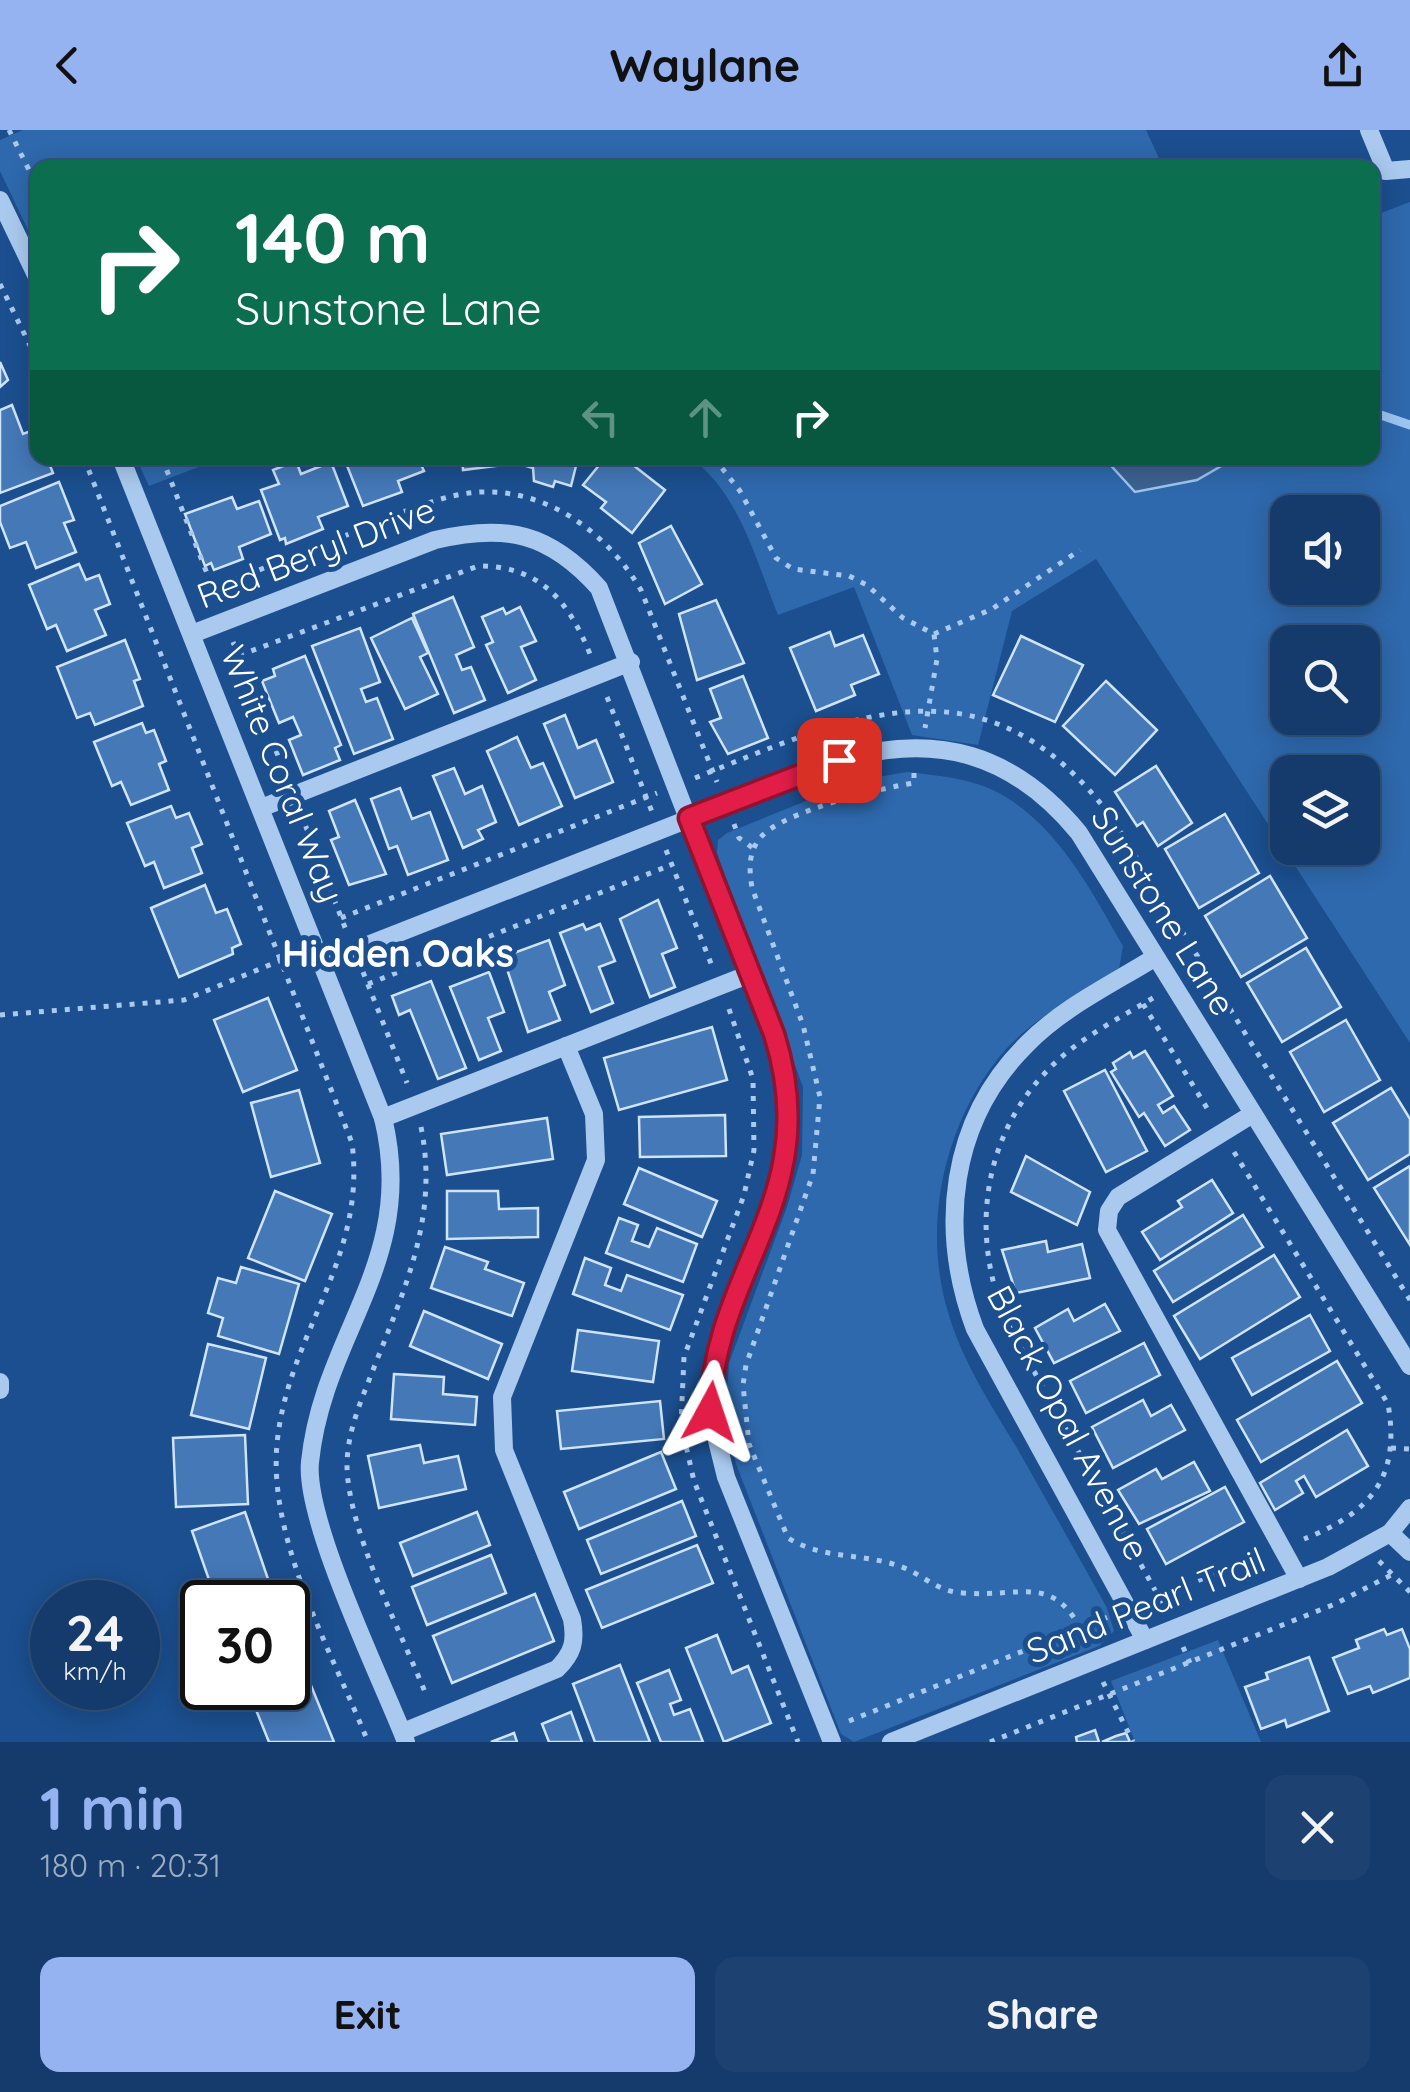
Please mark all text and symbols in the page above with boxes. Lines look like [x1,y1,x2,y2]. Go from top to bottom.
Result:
text: Waylane [610,37,800,93]
icon: back [40,38,95,93]
icon: share [1315,38,1370,93]
text: 140 m [235,193,431,281]
icon: right [70,200,200,330]
text: Sunstone Lane [235,280,542,336]
icon: left [573,390,628,445]
icon: ahead [678,390,733,445]
icon: right [783,390,838,445]
street label: Red Beryl Drive [190,486,441,618]
map controls [1270,495,1380,865]
button: sound [1270,495,1380,605]
button: search [1270,625,1380,735]
street label: White Coral Way [211,639,354,908]
pin [797,718,882,803]
icon: arrive [812,733,867,788]
button: layers [1270,755,1380,865]
street label: Sunstone Lane [1082,798,1246,1023]
district label: Hidden Oaks [282,929,514,977]
street label: Black Opal Avenue [978,1278,1160,1567]
position arrow [658,1360,762,1464]
street label: Sand Pearl Trail [1020,1537,1271,1673]
speed limit sign: 30 [180,1580,310,1710]
text: 24 [66,1601,124,1664]
text: km/h [63,1655,127,1686]
text: 1 min [40,1770,185,1845]
button: close [1265,1775,1370,1880]
text: 180 m · 20:31 [40,1845,221,1885]
button: Exit [40,1957,695,2072]
button: Share [715,1957,1370,2072]

